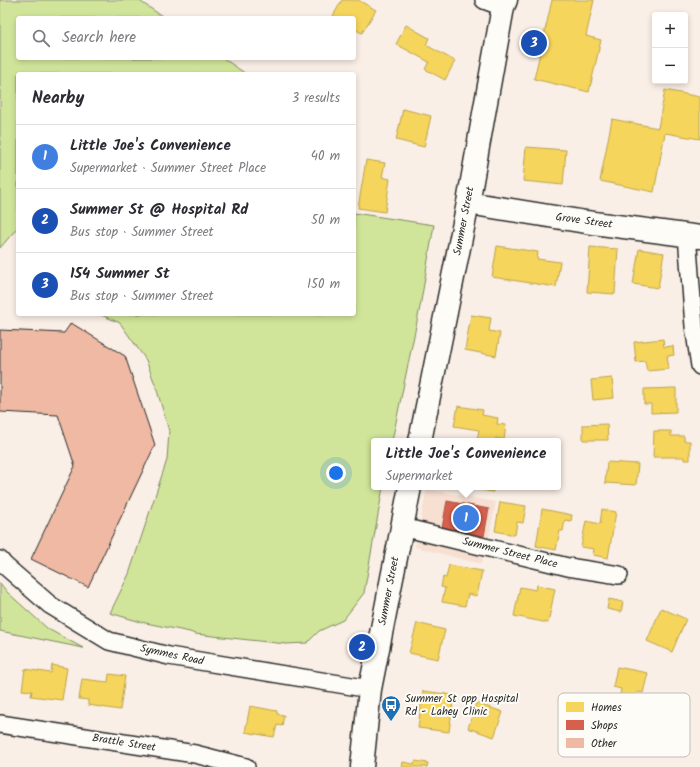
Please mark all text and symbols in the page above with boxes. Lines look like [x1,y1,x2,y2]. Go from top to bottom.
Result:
map controls [652,12,688,84]
button: + [652,12,688,48]
search box [16,16,356,60]
text: Search here [62,26,136,50]
icon: search [30,27,52,49]
pin: 3 [521,28,547,58]
button: − [652,48,688,84]
text: Nearby [32,85,84,112]
text: 3 results [292,88,340,109]
text: Little Joe's Convenience [70,134,231,158]
text: 1 [43,146,47,167]
text: 40 m [311,146,340,167]
text: Supermarket · Summer Street Place [70,158,266,179]
street label: Summer Street [449,184,480,257]
text: Summer St @ Hospital Rd [70,198,248,222]
street label: Grove Street [554,208,614,234]
text: 2 [41,210,49,231]
text: 50 m [311,210,340,231]
text: Bus stop · Summer Street [70,222,214,243]
text: 154 Summer St [70,262,170,286]
text: 3 [41,274,49,295]
text: 150 m [307,274,340,295]
text: Bus stop · Summer Street [70,286,214,307]
popup [371,438,561,490]
text: Little Joe's Convenience [386,442,546,466]
your location [326,463,346,483]
text: Supermarket [386,466,453,487]
pin: 1 [453,503,479,533]
street label: Summer Street Place [460,532,560,574]
street label: Summer Street [374,554,405,627]
pin: 2 [349,632,375,662]
street label: Symmes Road [139,639,206,671]
place label: Summer St opp Hospital Rd - Lahey Clinic [405,690,518,721]
legend [558,693,690,757]
bus stop icon: Summer St opp Hospital Rd - Lahey Clinic [380,694,402,722]
text: Homes [591,699,622,717]
text: Shops [591,717,618,735]
street label: Brattle Street [91,729,158,757]
text: Other [591,735,618,753]

